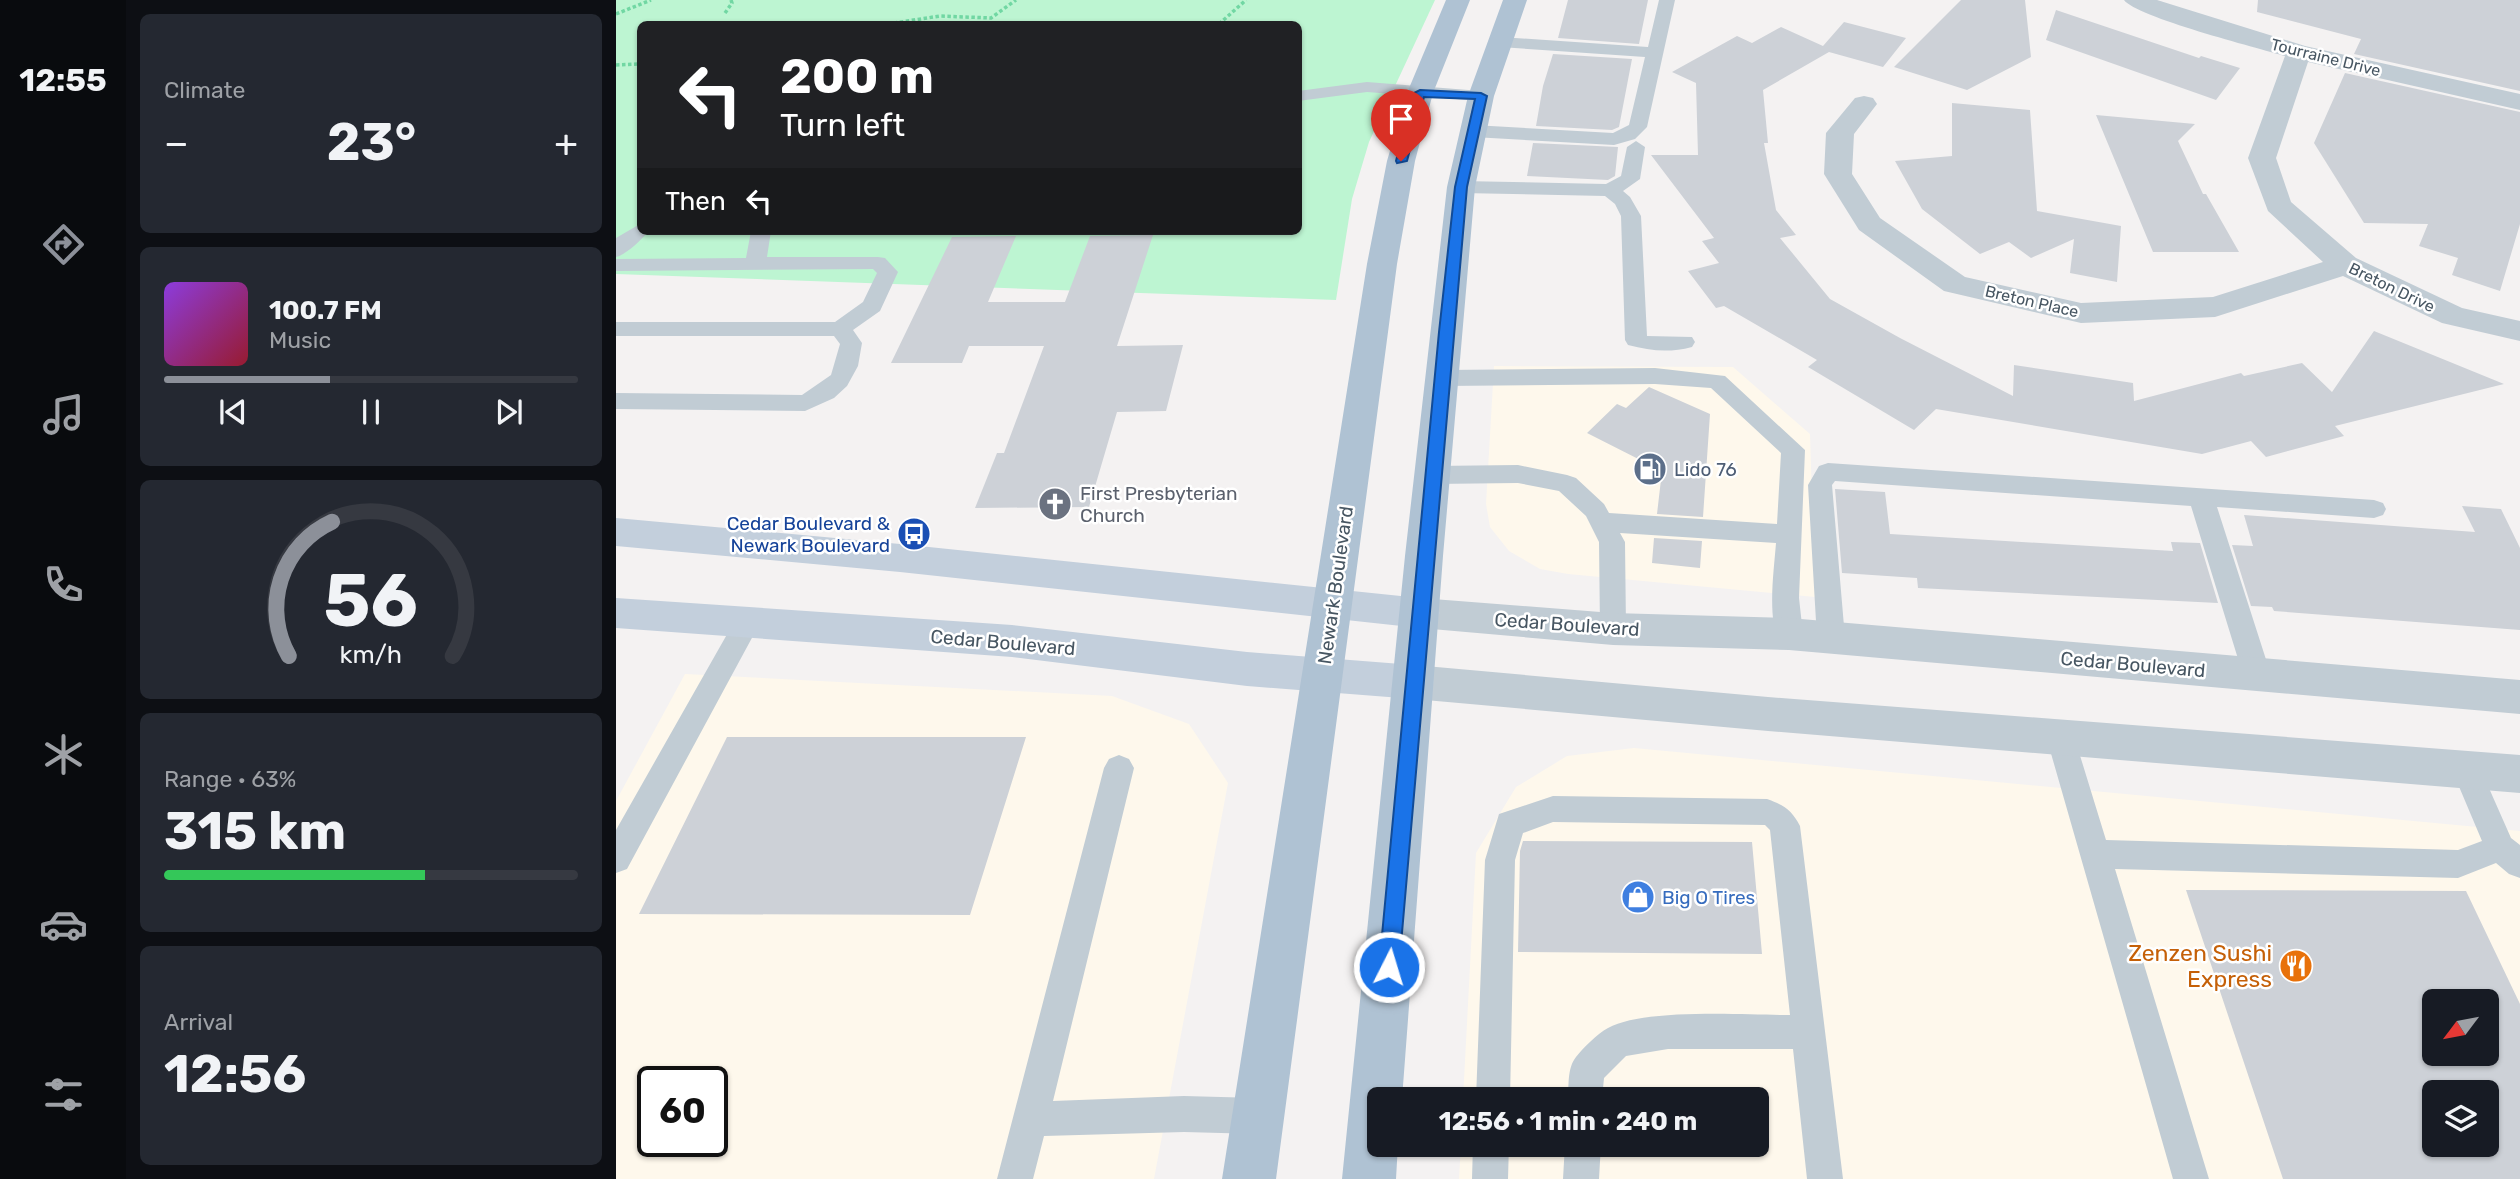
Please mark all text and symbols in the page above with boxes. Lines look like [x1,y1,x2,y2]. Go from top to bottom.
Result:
street label: Tourraine Drive [2269,35,2383,80]
text: 200 m [780,47,934,105]
icon: left [665,49,756,140]
text: 12:55 [19,61,107,99]
text: Climate [164,76,245,104]
pin [1371,89,1431,161]
icon: arrive [1382,100,1420,138]
text: Turn left [780,106,905,144]
text: 23° [327,111,416,173]
text: − [164,120,189,166]
text: + [554,120,578,166]
icon: left [740,182,778,220]
text: Then [665,186,726,217]
icon: directions [39,220,88,269]
street label: Breton Drive [2346,259,2438,316]
street label: Breton Place [1983,282,2081,321]
text: 100.7 FM [269,295,382,326]
text: Music [269,326,331,354]
icon: music [39,390,88,439]
icon: previous [214,393,252,431]
icon: pause [352,393,390,431]
icon: next [490,393,528,431]
fuel station icon: Lido 76 [1631,450,1669,488]
place label: Lido 76 [1674,458,1737,481]
place label: First Presbyterian Church [1080,482,1238,527]
church icon: First Presbyterian Church [1036,485,1074,523]
street label: Newark Boulevard [1313,505,1358,666]
place label: Cedar Boulevard & Newark Boulevard [727,512,890,557]
bus stop icon: Cedar Boulevard & Newark Boulevard [895,515,933,553]
text: 56 [324,558,418,644]
icon: phone [39,560,88,609]
street label: Cedar Boulevard [1494,608,1640,641]
street label: Cedar Boulevard [930,625,1076,660]
text: km/h [340,639,402,668]
street label: Cedar Boulevard [2060,647,2206,682]
icon: climate [39,730,88,779]
text: Range · 63% [164,765,296,793]
text: 315 km [164,800,346,862]
shop icon: Big O Tires [1619,878,1657,916]
place label: Big O Tires [1662,886,1755,909]
icon: car [39,900,88,949]
position arrow [1352,930,1426,1004]
place label: Zenzen Sushi Express [2128,939,2272,993]
restaurant icon: Zenzen Sushi Express [2277,947,2315,985]
north arrow [2422,989,2499,1066]
map controls [2422,989,2499,1157]
text: Arrival [164,1008,233,1036]
text: 12:56 [164,1043,306,1105]
speed limit sign: 60 [637,1066,728,1157]
icon: filters [39,1070,88,1119]
button: layers [2422,1080,2499,1157]
text: 12:56 · 1 min · 240 m [1439,1106,1697,1137]

